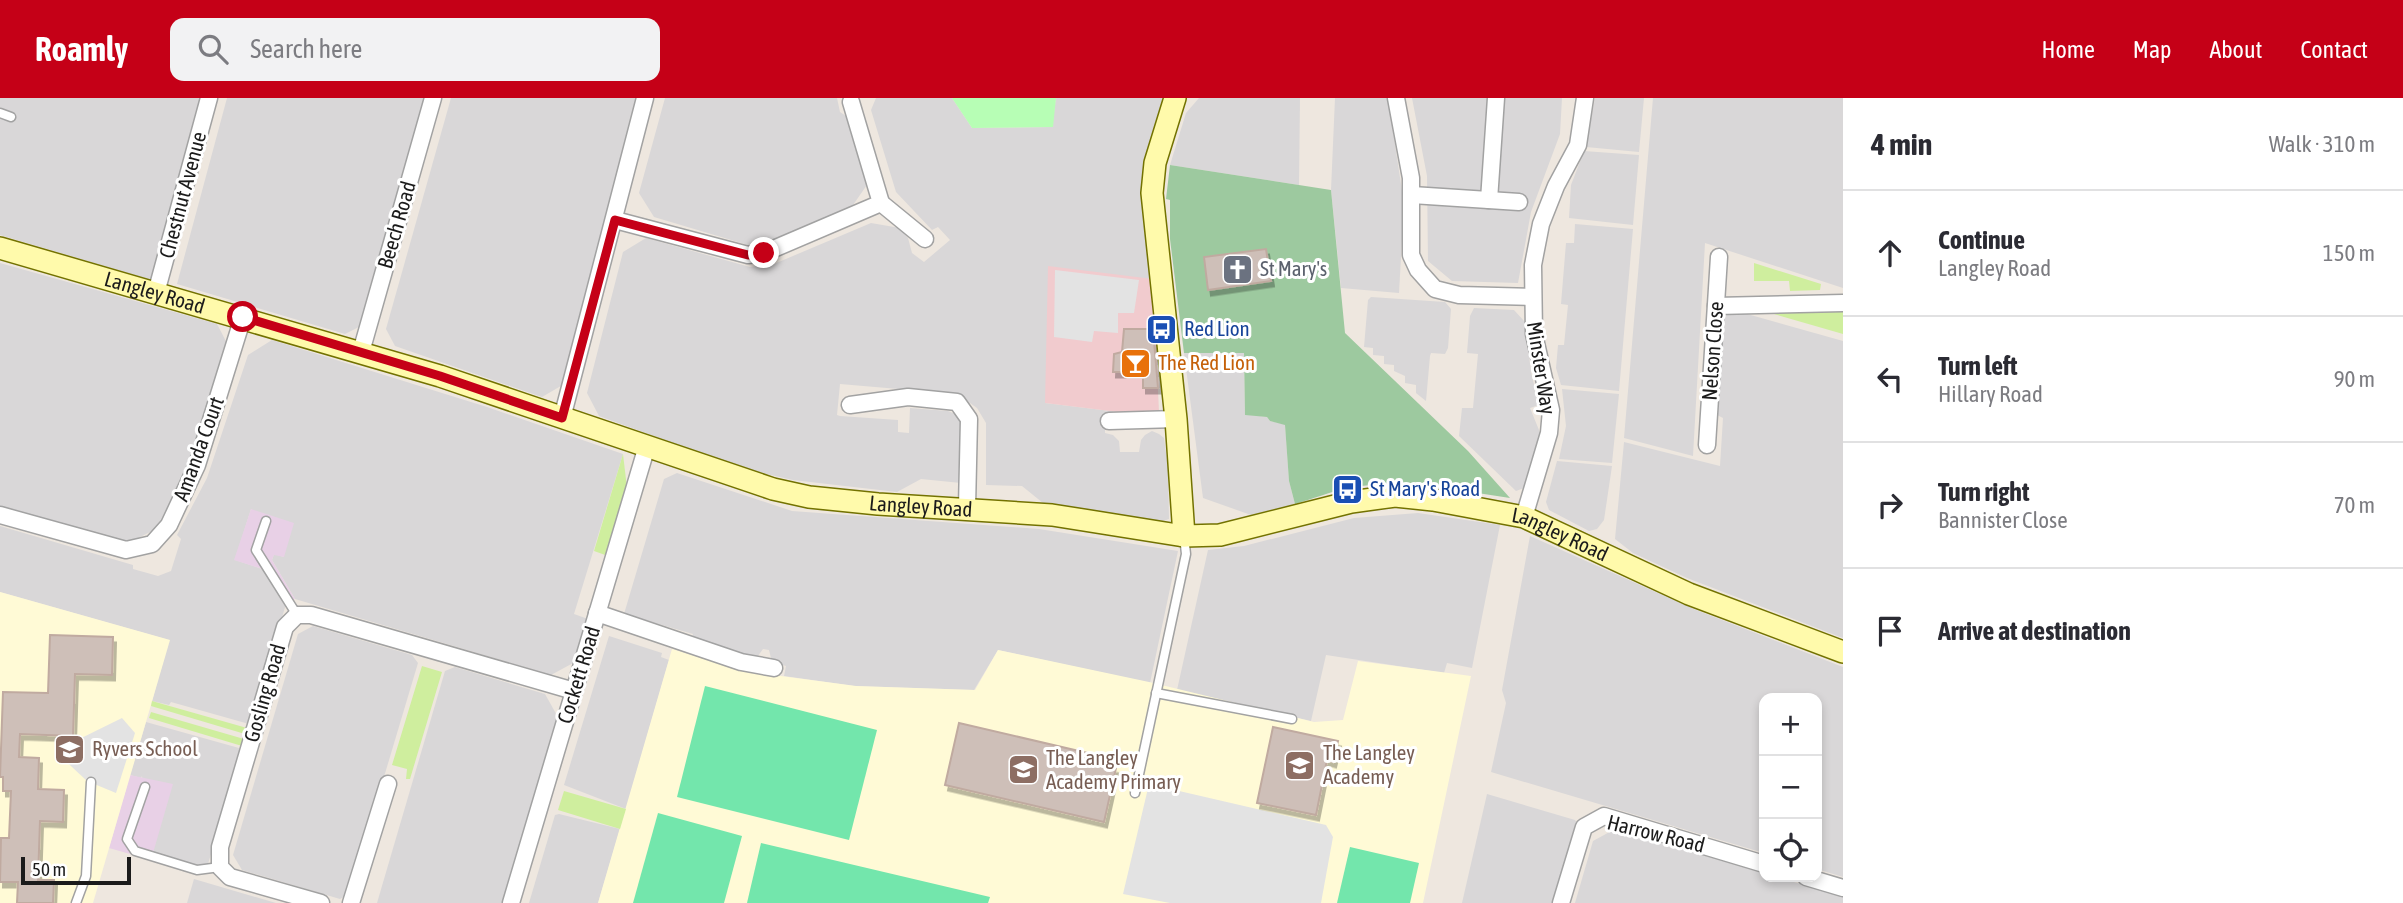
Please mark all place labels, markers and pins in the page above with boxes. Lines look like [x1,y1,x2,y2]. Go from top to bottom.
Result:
church icon: St Mary's [1220,252,1254,286]
place label: St Mary's [1260,256,1327,280]
bus stop icon: Red Lion [1144,312,1178,346]
place label: Red Lion [1184,316,1250,340]
bar icon: The Red Lion [1118,346,1152,380]
place label: The Red Lion [1158,350,1255,374]
bus stop icon: St Mary's Road [1330,472,1364,506]
place label: St Mary's Road [1370,476,1480,500]
school or university icon: Ryvers School [52,732,86,766]
place label: Ryvers School [92,736,198,760]
place label: The Langley Academy [1323,740,1415,788]
place label: The Langley Academy Primary [1046,745,1181,793]
school or university icon: The Langley Academy [1283,748,1317,782]
school or university icon: The Langley Academy Primary [1006,753,1040,787]

